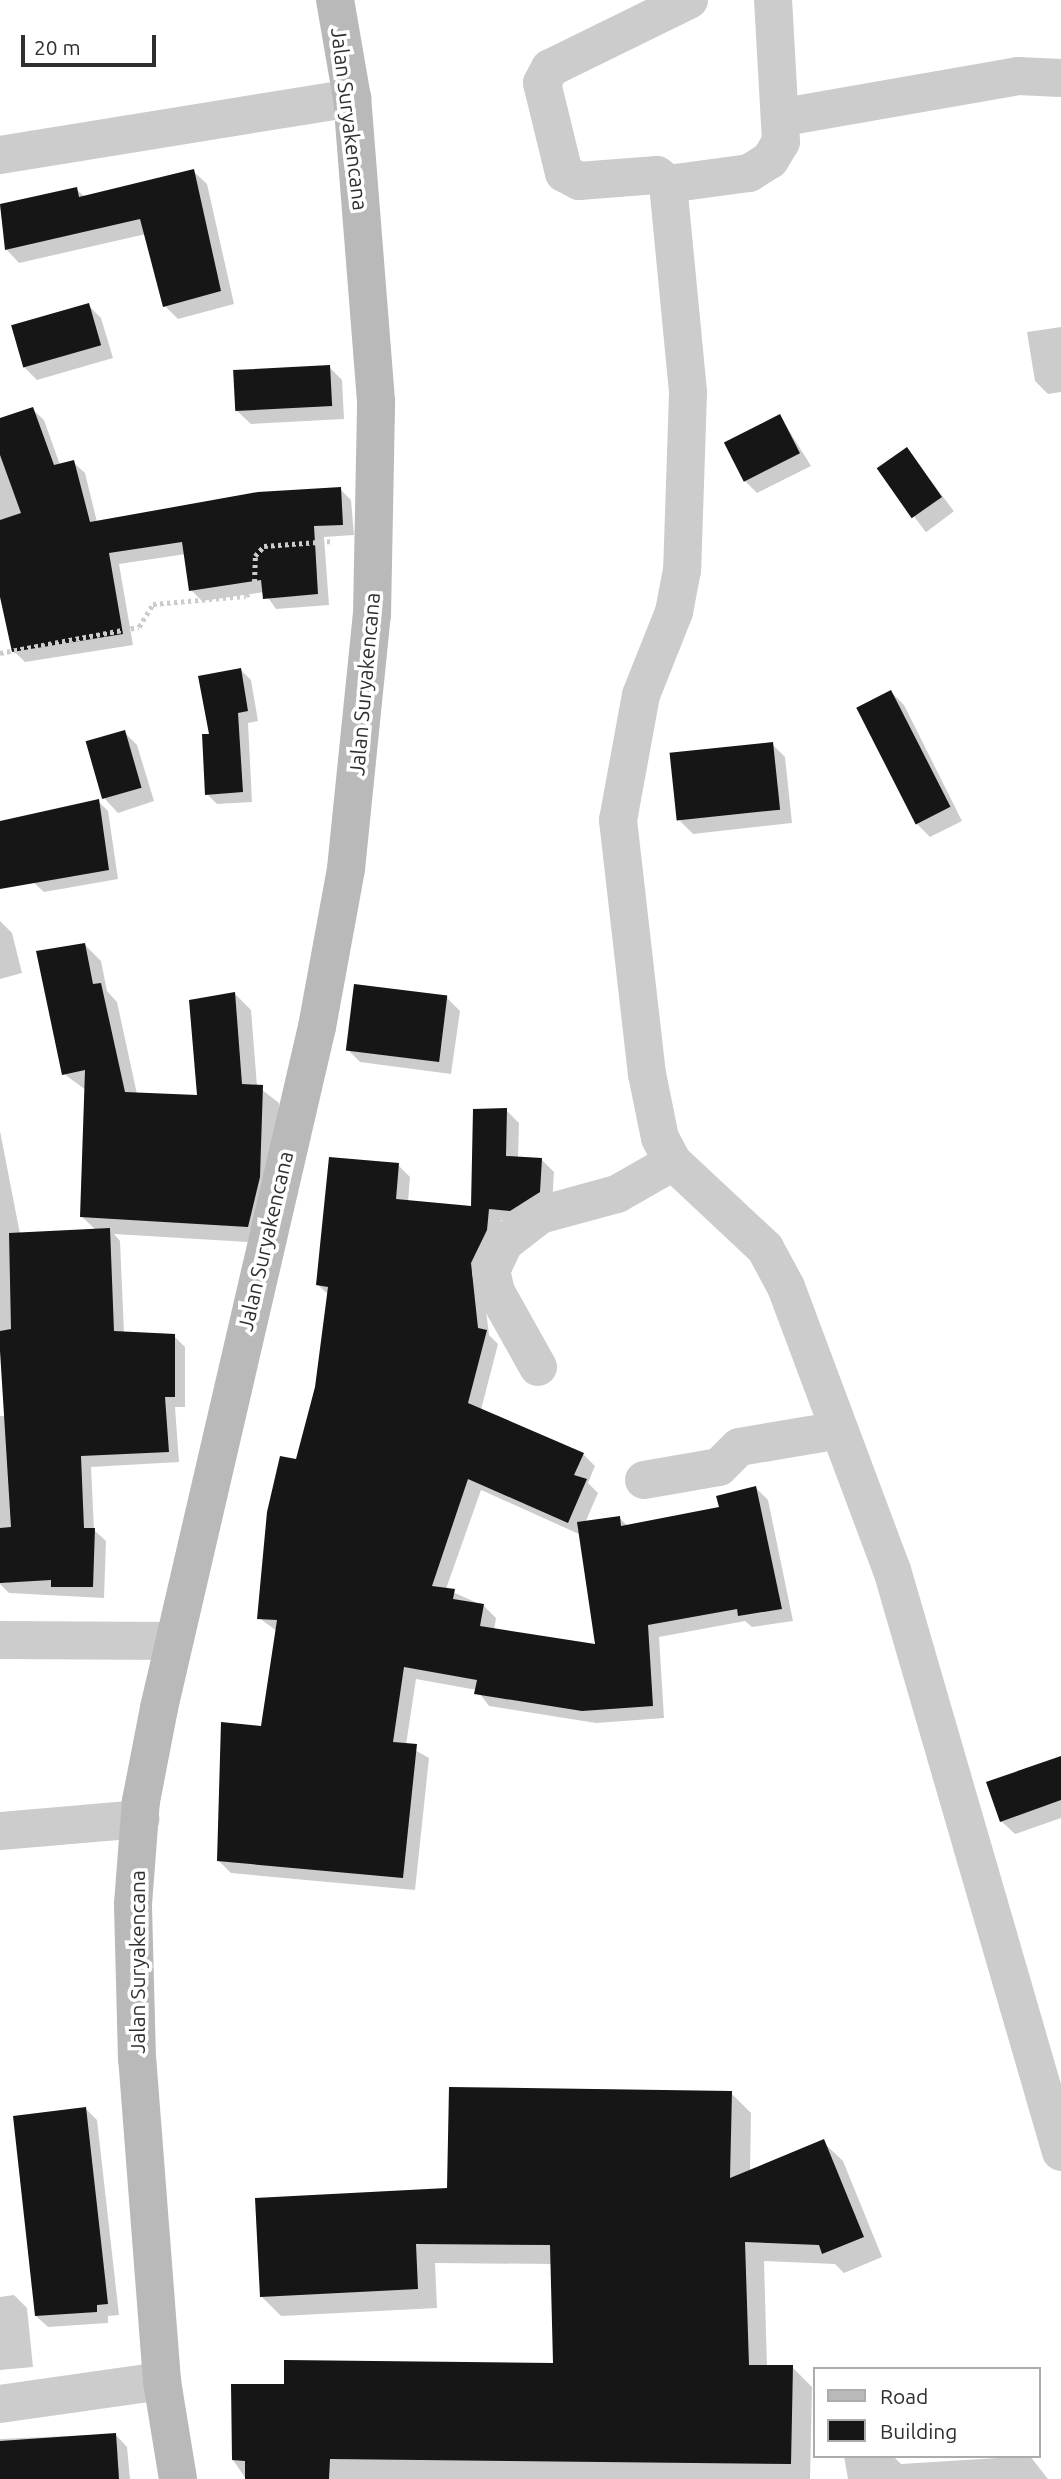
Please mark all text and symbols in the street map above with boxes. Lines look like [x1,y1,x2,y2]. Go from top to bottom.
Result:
scale bar [24,21,159,65]
street label: Jalan Suryakencana [326,26,374,212]
text: 20 m [34,35,81,59]
street label: Jalan Suryakencana [343,591,385,777]
street label: Jalan Suryakencana [232,1149,298,1333]
street label: Jalan Suryakencana [124,1870,150,2054]
legend [813,2367,1040,2458]
text: Road [880,2384,928,2408]
text: Building [880,2419,957,2443]

